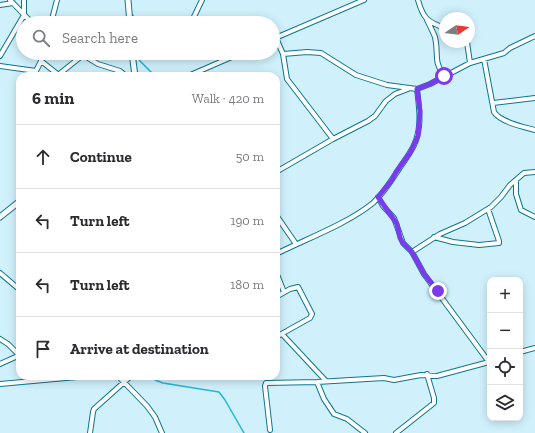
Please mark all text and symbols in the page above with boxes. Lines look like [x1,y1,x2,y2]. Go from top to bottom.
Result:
north arrow [439,12,475,48]
search box [16,16,280,60]
icon: search [30,27,52,49]
text: Search here [62,29,138,47]
route start [435,67,453,85]
text: 6 min [32,88,74,108]
text: Walk · 420 m [192,91,264,106]
icon: ahead [32,146,54,168]
text: Continue [70,148,132,166]
text: 50 m [236,149,264,164]
icon: left [32,210,54,232]
text: Turn left [70,212,130,230]
text: 190 m [230,213,264,228]
icon: left [32,274,54,296]
text: Turn left [70,276,130,294]
text: 180 m [230,277,264,292]
map controls [487,277,523,421]
button: + [487,277,523,313]
route end [429,282,447,300]
button: − [487,313,523,349]
icon: arrive [32,338,54,360]
text: Arrive at destination [70,340,209,358]
button: locate [487,349,523,385]
button: layers [487,385,523,421]

